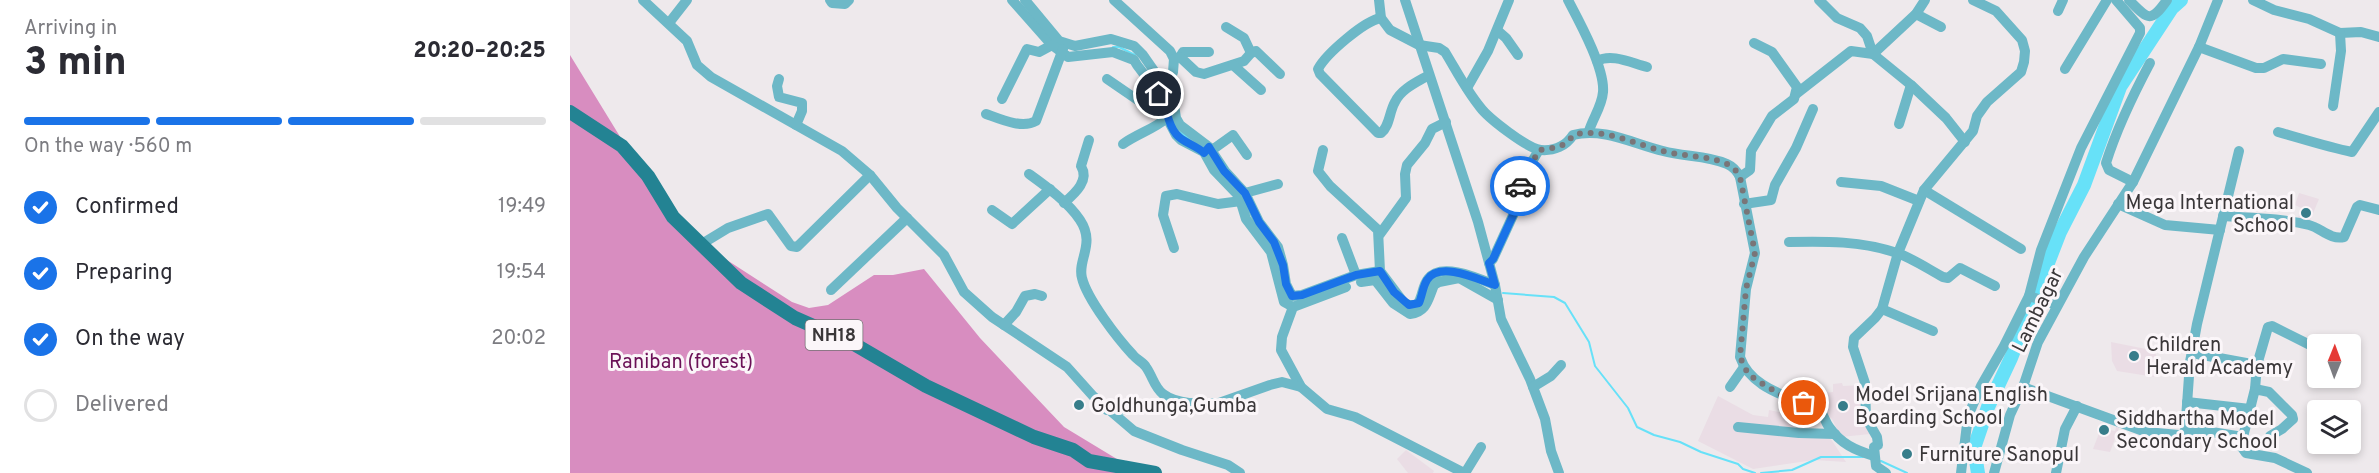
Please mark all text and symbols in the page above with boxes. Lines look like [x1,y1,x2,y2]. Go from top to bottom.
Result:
text: Arriving in [24,16,117,42]
text: 20:20–20:25 [413,38,546,65]
text: 3 min [24,40,127,89]
pin [1133,68,1184,119]
icon: home [1142,77,1175,110]
text: On the way · 560 m [24,134,192,160]
courier [1490,156,1550,216]
icon: car [1504,170,1537,203]
icon: check [24,191,57,224]
place label: Mega International School [2126,191,2294,240]
text: Confirmed [75,194,179,221]
text: 19:49 [498,194,546,220]
marker: Mega International School [2299,206,2313,220]
icon: check [24,257,57,290]
text: Preparing [75,260,173,287]
text: 19:54 [497,260,546,286]
street label: Lambagar [2007,264,2071,358]
road number: NH18 [806,320,862,350]
icon: check [24,323,57,356]
text: On the way [75,326,185,353]
text: 20:02 [491,326,546,352]
place label: Children Herald Academy [2146,333,2293,382]
north arrow [2307,334,2361,388]
map controls [2307,334,2361,454]
marker: Children Herald Academy [2127,349,2141,363]
park label: Raniban (forest) [609,350,753,376]
pin [1778,377,1829,428]
place label: Model Srijana English Boarding School [1855,383,2048,432]
icon: bag [1787,386,1820,419]
text: Delivered [75,392,169,419]
place label: Goldhunga,Gumba [1091,394,1257,420]
marker: Goldhunga,Gumba [1072,398,1086,412]
marker: Model Srijana English Boarding School [1836,399,1850,413]
button: layers [2307,400,2361,454]
place label: Siddhartha Model Secondary School [2116,407,2278,456]
marker: Siddhartha Model Secondary School [2097,423,2111,437]
place label: Furniture Sanopul [1919,443,2079,469]
marker: Furniture Sanopul [1900,447,1914,461]

